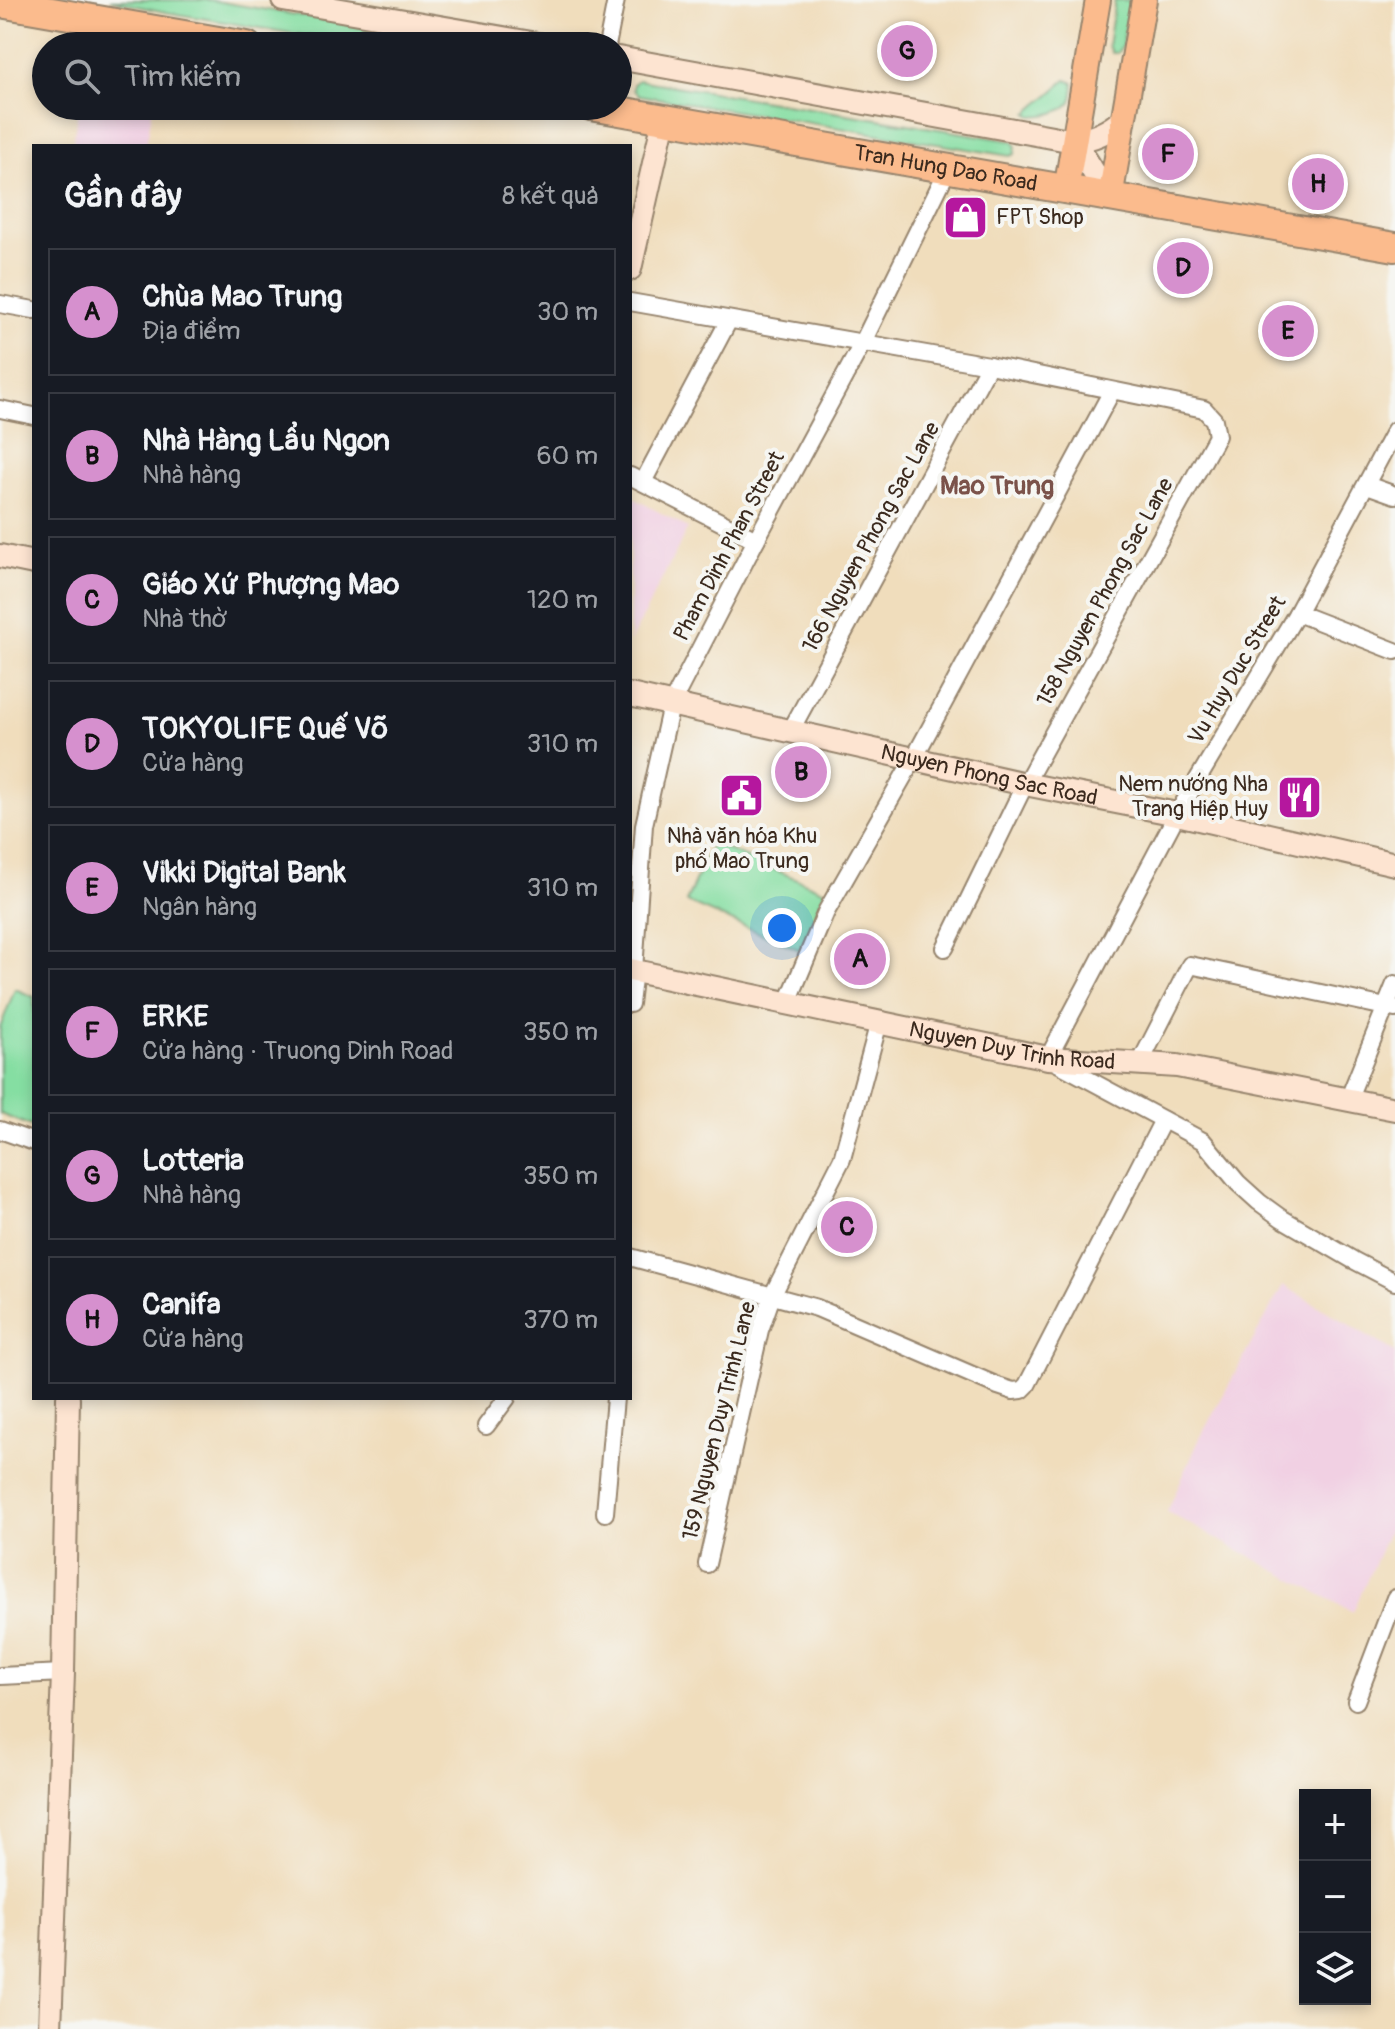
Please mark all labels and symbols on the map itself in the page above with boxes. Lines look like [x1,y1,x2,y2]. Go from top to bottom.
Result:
pin: G [881,21,933,81]
pin: F [1142,124,1194,184]
street label: Tran Hung Dao Road [852,138,1040,198]
pin: H [1292,154,1344,214]
shop icon: FPT Shop [941,193,989,241]
place label: FPT Shop [996,203,1084,231]
pin: D [1157,238,1209,298]
pin: E [1262,301,1314,361]
street label: 166 Nguyen Phong Sac Lane [796,417,946,657]
street label: Pham Dinh Phan Street [667,446,791,646]
district label: Mao Trung [940,470,1054,502]
street label: 158 Nguyen Phong Sac Lane [1030,473,1180,711]
street label: Vu Huy Duc Street [1182,591,1292,749]
street label: Nguyen Phong Sac Road [878,738,1100,812]
pin: B [775,742,827,802]
place label: Nem nướng Nha Trang Hiệp Huy [1118,770,1268,823]
public building icon: Nhà văn hóa Khu phố Mao Trung [718,771,766,819]
restaurant icon: Nem nướng Nha Trang Hiệp Huy [1275,773,1323,821]
place label: Nhà văn hóa Khu phố Mao Trung [667,822,817,875]
your location [762,908,802,948]
pin: A [834,929,886,989]
street label: Nguyen Duy Trinh Road [907,1015,1116,1076]
pin: C [821,1197,873,1257]
street label: 159 Nguyen Duy Trinh Lane [676,1299,762,1543]

